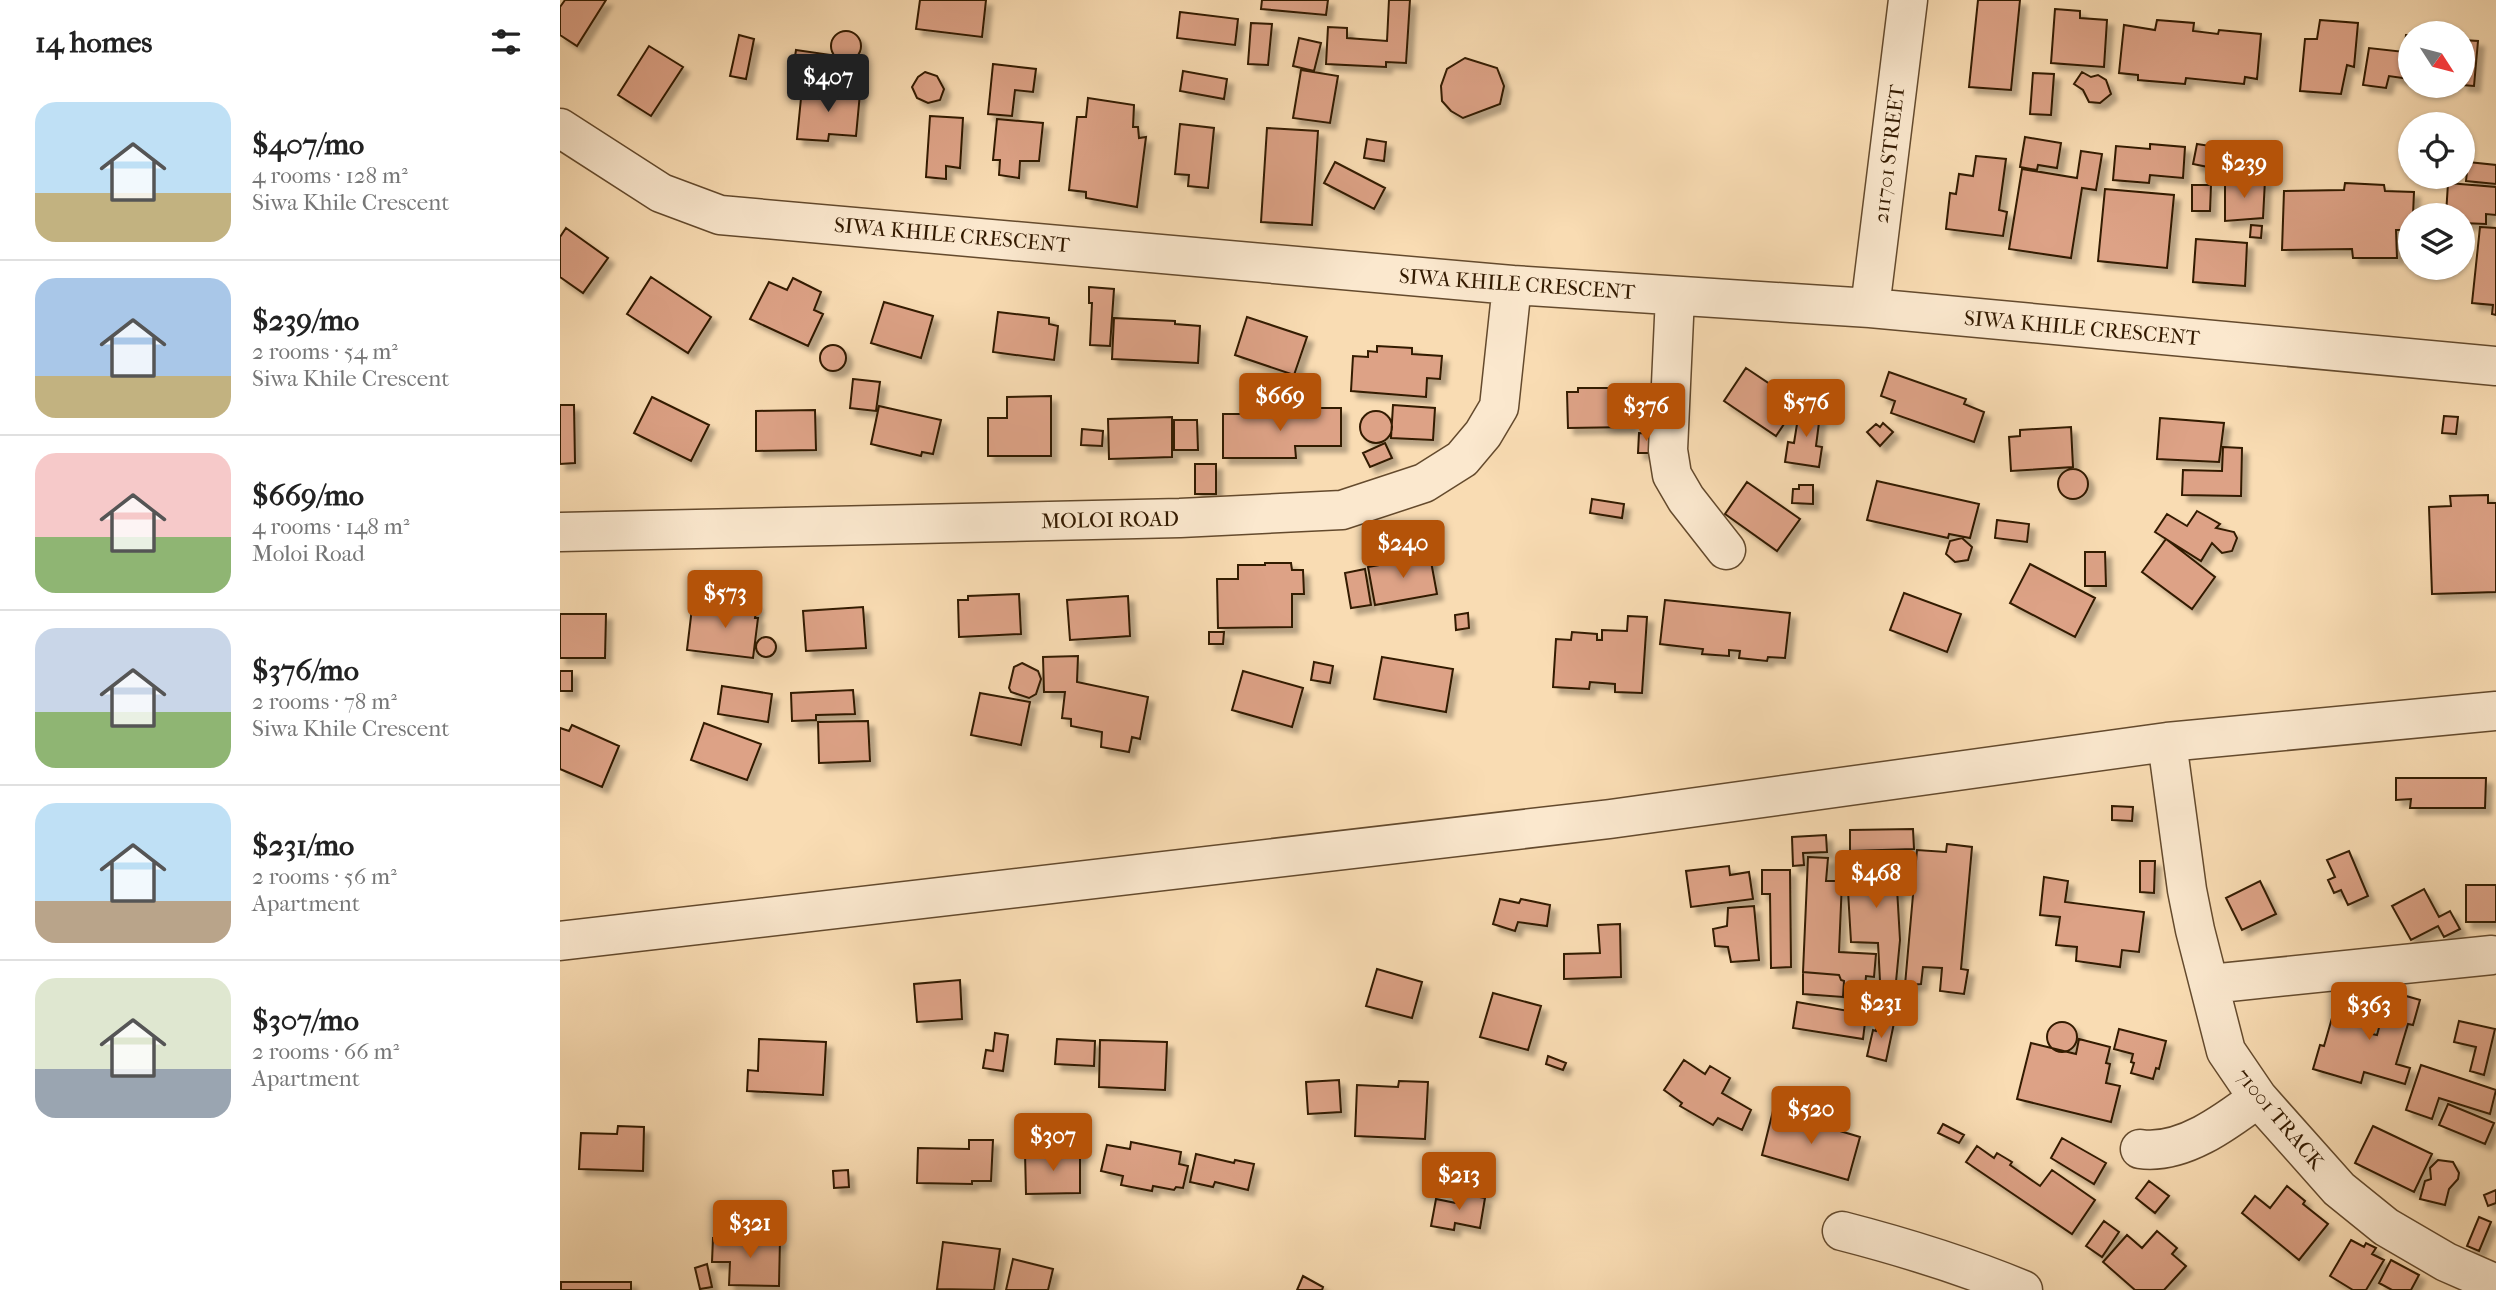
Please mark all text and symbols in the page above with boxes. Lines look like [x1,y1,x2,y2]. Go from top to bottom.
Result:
north arrow [2398,21,2474,98]
map controls [2398,21,2475,280]
icon: filters [487,23,525,61]
text: 14 homes [35,25,152,60]
pin: $407 [787,54,869,114]
text: $407 [803,63,853,90]
street label: 211701 STREET [1869,83,1910,225]
button: locate [2398,112,2475,189]
text: $407/mo [252,127,364,162]
icon: home [91,130,175,214]
pin: $239 [2203,140,2285,200]
text: $239 [2221,149,2267,176]
text: 4 rooms · 128 m² [252,162,408,189]
text: Siwa Khile Crescent [252,189,449,216]
button: layers [2398,203,2475,280]
street label: SIWA KHILE CRESCENT [833,213,1072,257]
street label: SIWA KHILE CRESCENT [1398,264,1637,304]
text: $239/mo [252,303,359,338]
icon: home [91,306,175,390]
street label: SIWA KHILE CRESCENT [1963,306,2202,350]
text: 2 rooms · 54 m² [252,338,398,365]
text: Siwa Khile Crescent [252,365,449,392]
pin: $669 [1239,374,1321,433]
pin: $576 [1765,380,1847,439]
text: $669 [1255,382,1305,409]
pin: $376 [1605,384,1687,443]
text: $576 [1783,388,1829,415]
text: $376 [1623,392,1669,419]
text: $669/mo [252,478,364,513]
icon: home [91,481,175,565]
street label: MOLOI ROAD [1041,507,1179,533]
text: 4 rooms · 148 m² [252,513,409,540]
pin: $240 [1362,520,1444,580]
text: $240 [1378,529,1428,556]
text: Moloi Road [252,540,365,567]
pin: $573 [684,570,766,630]
text: $573 [703,579,747,606]
text: $376/mo [252,653,359,688]
icon: home [91,656,175,740]
text: 2 rooms · 78 m² [252,688,397,715]
text: Siwa Khile Crescent [252,715,449,742]
text: $231/mo [252,828,354,863]
icon: home [91,831,175,915]
pin: $468 [1835,850,1917,910]
text: $468 [1851,859,1901,886]
text: 2 rooms · 56 m² [252,863,397,890]
text: Apartment [252,890,360,917]
pin: $231 [1840,981,1922,1040]
pin: $363 [2328,982,2410,1042]
text: $231 [1860,989,1902,1016]
text: $363 [2347,991,2391,1018]
text: $307/mo [252,1003,359,1038]
icon: home [91,1006,175,1090]
text: 2 rooms · 66 m² [252,1038,399,1065]
street label: 71001 TRACK [2231,1064,2330,1176]
text: Apartment [252,1065,360,1092]
pin: $520 [1770,1086,1852,1146]
text: $520 [1787,1095,1835,1122]
pin: $307 [1012,1114,1094,1173]
text: $307 [1030,1122,1076,1149]
pin: $213 [1418,1152,1500,1212]
text: $213 [1438,1161,1480,1188]
pin: $321 [709,1200,791,1260]
text: $321 [729,1209,771,1236]

